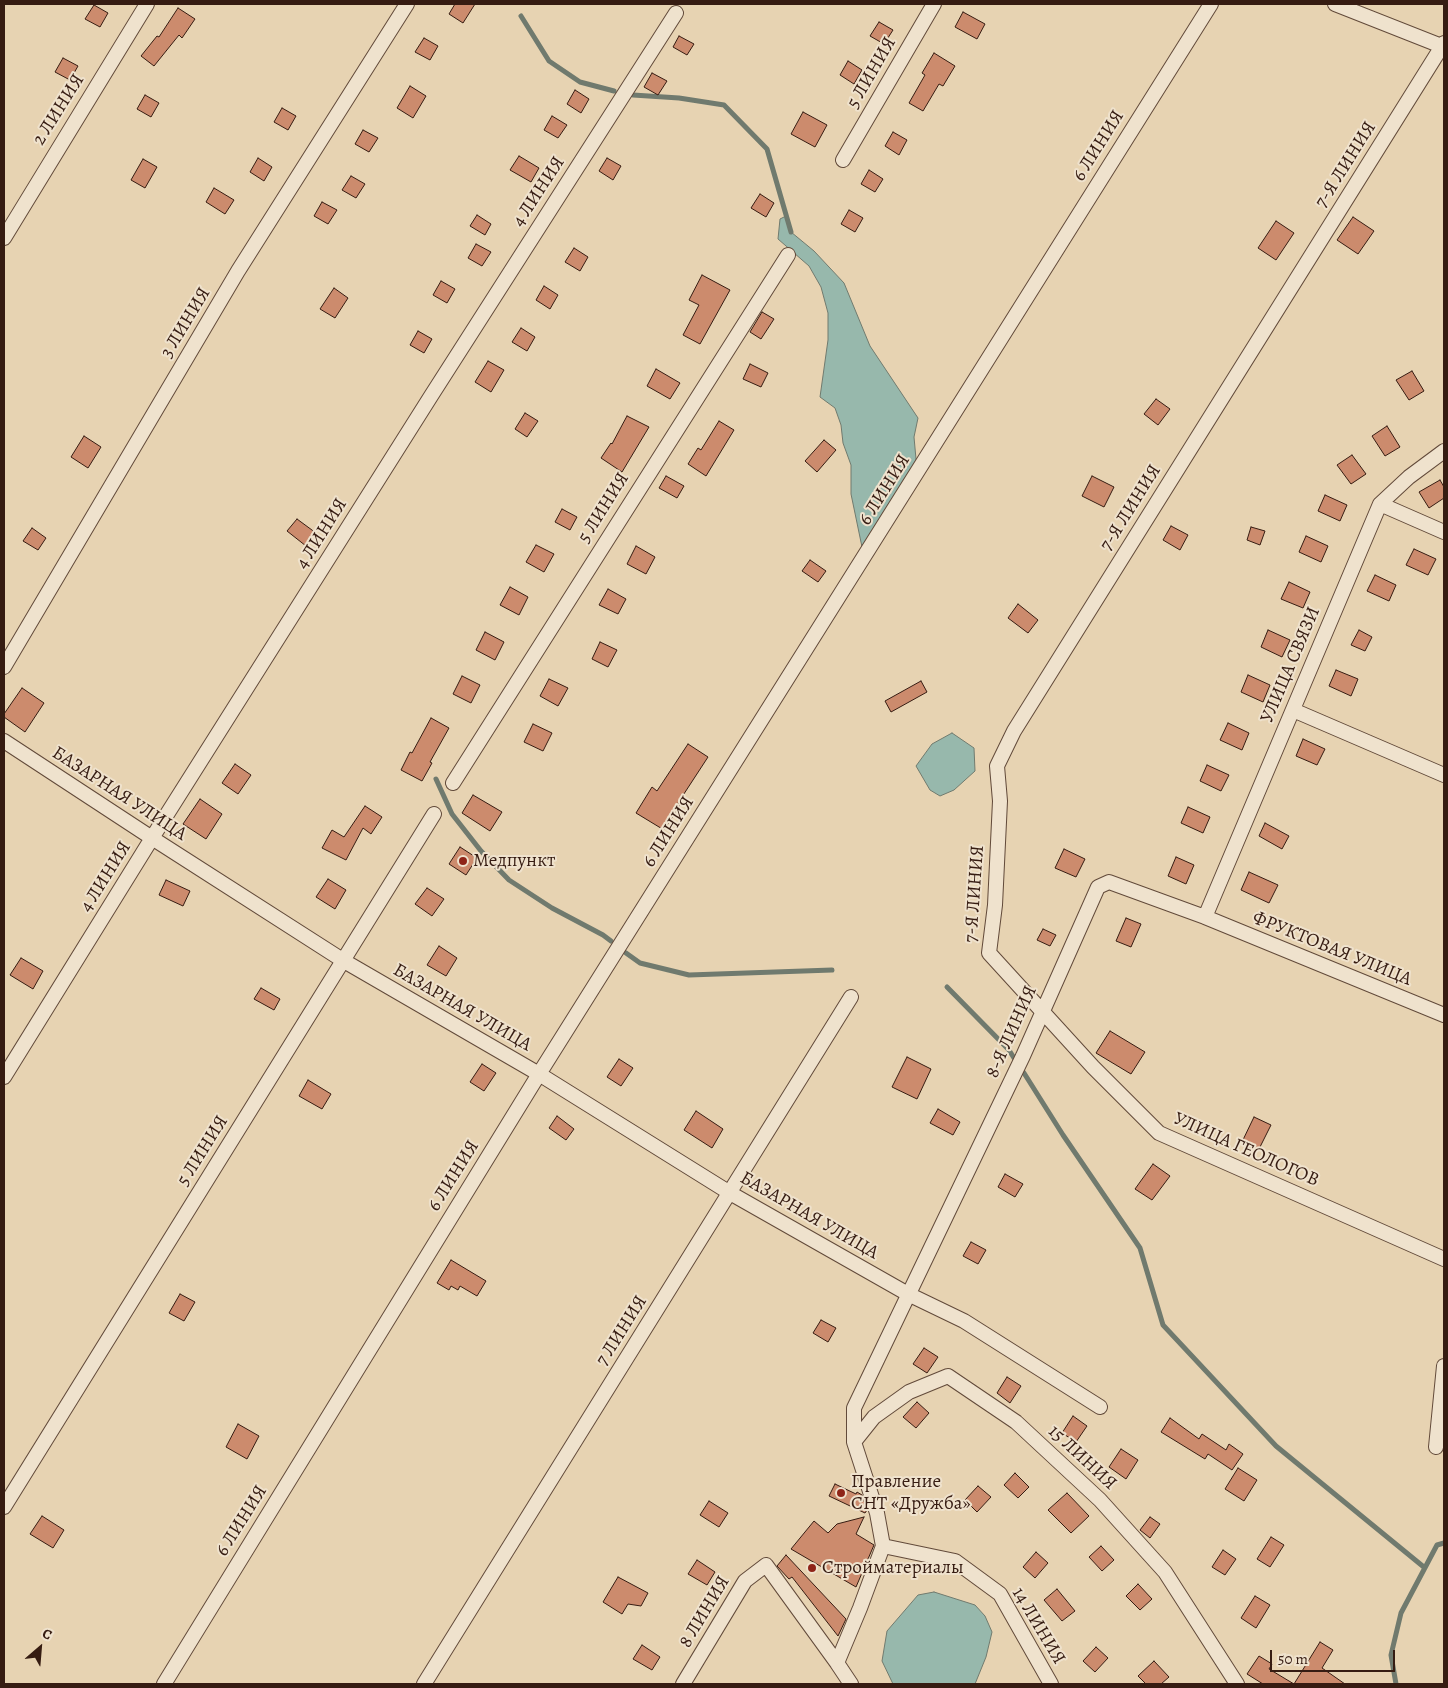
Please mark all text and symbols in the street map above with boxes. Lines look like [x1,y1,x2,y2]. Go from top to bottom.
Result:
street label: 5 ЛИНИЯ [842,33,902,113]
street label: 2 ЛИНИЯ [28,70,90,150]
street label: 6 ЛИНИЯ [1068,106,1130,186]
street label: 7-Я ЛИНИЯ [1310,118,1382,212]
street label: 4 ЛИНИЯ [508,153,570,231]
street label: 3 ЛИНИЯ [156,283,216,363]
street label: 6 ЛИНИЯ [854,450,916,530]
street label: 7-Я ЛИНИЯ [1095,461,1167,555]
street label: 5 ЛИНИЯ [573,469,635,547]
street label: 4 ЛИНИЯ [291,494,353,574]
street label: УЛИЦА СВЯЗИ [1256,603,1326,727]
street label: БАЗАРНАЯ УЛИЦА [47,742,191,846]
street label: 6 ЛИНИЯ [638,792,700,872]
street label: 4 ЛИНИЯ [75,837,137,917]
street label: 7-Я ЛИНИЯ [960,845,990,943]
place label: Медпункт [473,850,555,872]
marker: Медпункт [457,855,469,867]
street label: ФРУКТОВАЯ УЛИЦА [1249,907,1415,991]
street label: БАЗАРНАЯ УЛИЦА [389,959,535,1057]
street label: 8-Я ЛИНИЯ [981,982,1043,1082]
street label: УЛИЦА ГЕОЛОГОВ [1170,1108,1322,1192]
street label: 5 ЛИНИЯ [172,1112,234,1190]
street label: 6 ЛИНИЯ [423,1136,485,1216]
street label: БАЗАРНАЯ УЛИЦА [736,1167,882,1265]
street label: 7 ЛИНИЯ [591,1292,653,1370]
street label: 15 ЛИНИЯ [1043,1421,1121,1495]
place label: Правление СНТ «Дружба» [851,1471,971,1515]
street label: 6 ЛИНИЯ [211,1481,273,1561]
marker: Правление СНТ «Дружба» [835,1487,847,1499]
place label: Стройматериалы [822,1557,964,1579]
marker: Стройматериалы [806,1562,818,1574]
street label: 8 ЛИНИЯ [675,1572,735,1652]
street label: 14 ЛИНИЯ [1006,1583,1070,1669]
north arrow [15,1623,65,1673]
text: С [39,1624,55,1645]
scale bar [1273,1640,1398,1672]
text: 50 m [1278,1649,1308,1669]

